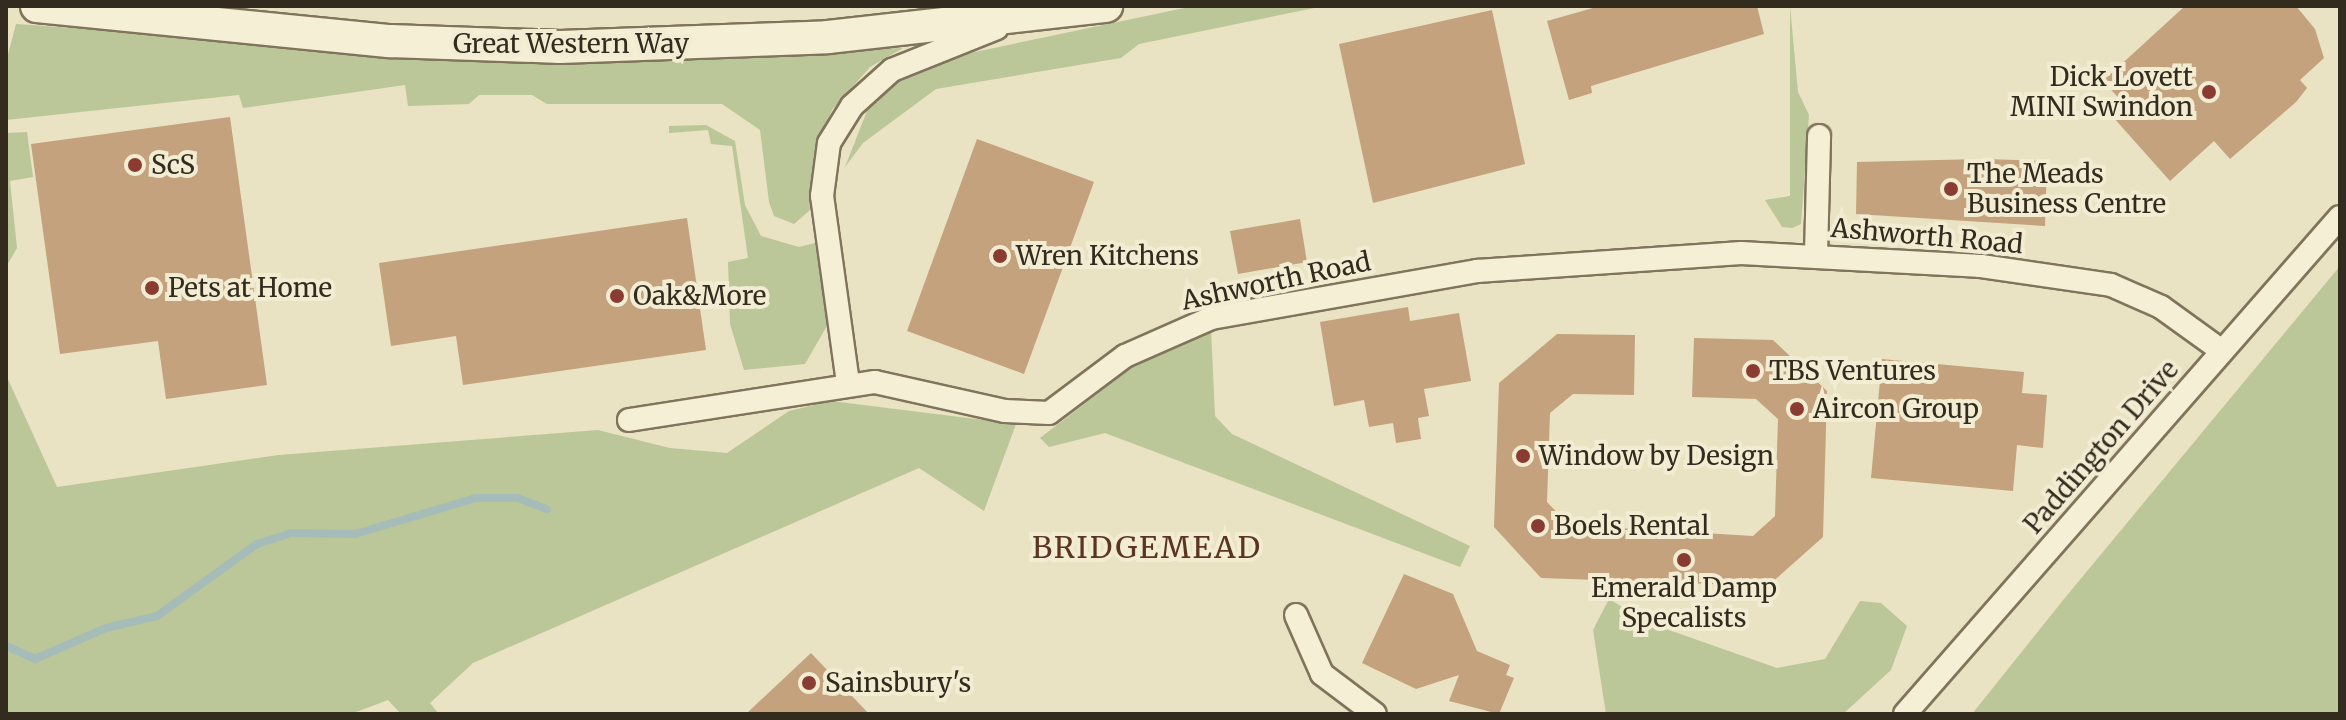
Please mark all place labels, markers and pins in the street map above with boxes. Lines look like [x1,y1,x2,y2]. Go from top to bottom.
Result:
place label: Dick Lovett MINI Swindon [2010,61,2193,122]
marker: Dick Lovett MINI Swindon [2200,83,2218,101]
place label: ScS [151,149,195,181]
marker: ScS [126,156,144,174]
place label: The Meads Business Centre [1967,158,2166,220]
marker: The Meads Business Centre [1942,180,1960,198]
place label: Wren Kitchens [1016,240,1199,272]
marker: Wren Kitchens [991,247,1009,265]
place label: Pets at Home [168,272,332,304]
marker: Pets at Home [143,279,161,297]
place label: Oak&More [633,280,766,312]
marker: Oak&More [608,287,626,305]
place label: TBS Ventures [1769,355,1936,387]
marker: TBS Ventures [1744,362,1762,380]
place label: Aircon Group [1813,393,1979,425]
marker: Aircon Group [1788,400,1806,418]
place label: Window by Design [1539,440,1774,472]
marker: Window by Design [1514,447,1532,465]
place label: Boels Rental [1554,510,1709,542]
marker: Boels Rental [1529,517,1547,535]
marker: Emerald Damp Specalists [1675,551,1693,569]
place label: Emerald Damp Specalists [1591,572,1777,634]
place label: Sainsbury's [825,667,971,699]
marker: Sainsbury's [800,674,818,692]

